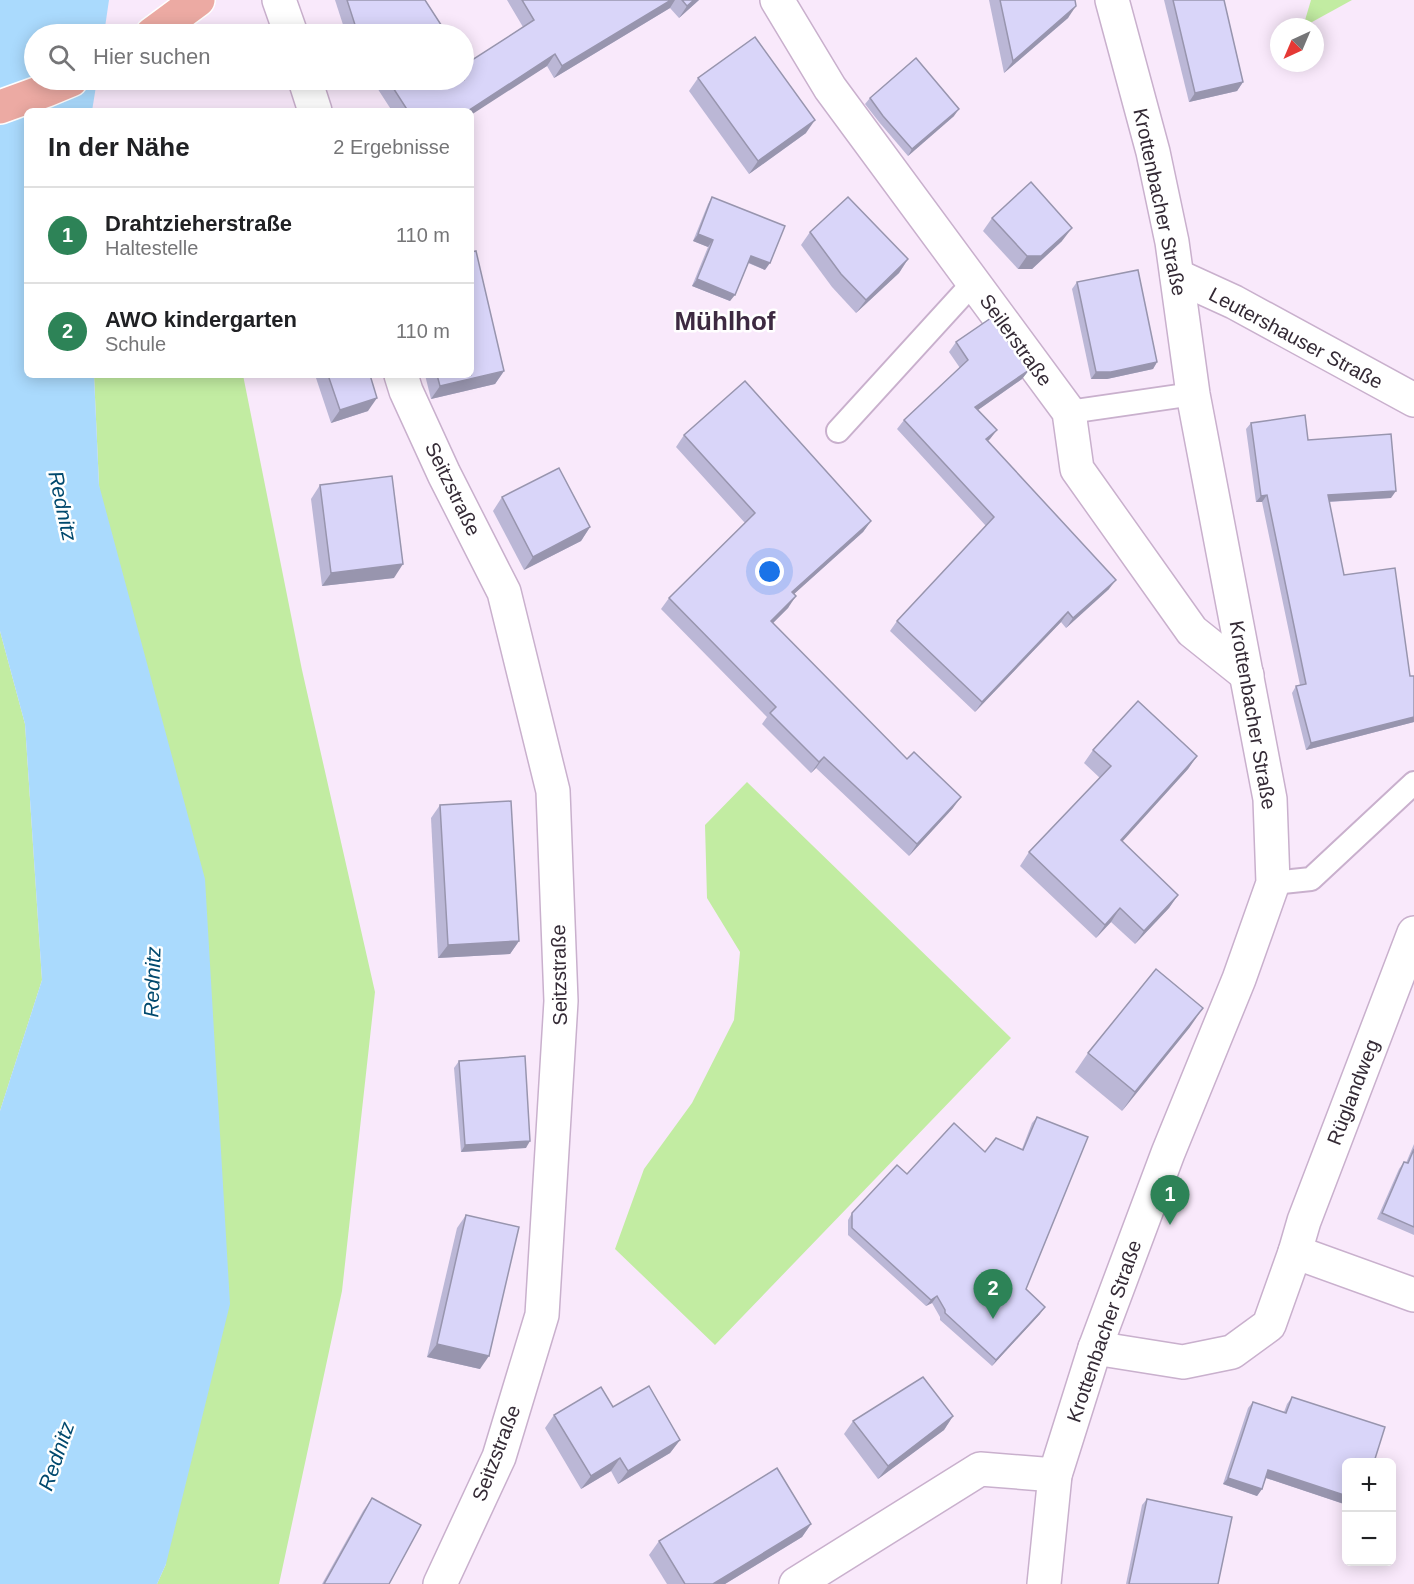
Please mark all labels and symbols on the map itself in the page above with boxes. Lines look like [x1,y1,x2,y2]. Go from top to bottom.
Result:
north arrow [1270,18,1324,72]
street label: Krottenbacher Straße [1129,106,1191,298]
street label: Leutershauser Straße [1205,283,1387,393]
street label: Seilerstraße [975,290,1057,390]
district label: Mühlhof [674,306,776,336]
street label: Seitzstraße [421,439,485,539]
water label: Rednitz [44,469,82,544]
your location [755,557,784,586]
street label: Krottenbacher Straße [1226,619,1280,811]
street label: Seitzstraße [547,924,571,1026]
water label: Rednitz [139,946,165,1018]
street label: Rüglandweg [1323,1036,1383,1148]
pin: 1 [1150,1176,1190,1225]
street label: Krottenbacher Straße [1062,1237,1146,1425]
pin: 2 [974,1270,1012,1319]
street label: Seitzstraße [468,1402,524,1504]
water label: Rednitz [34,1418,79,1493]

